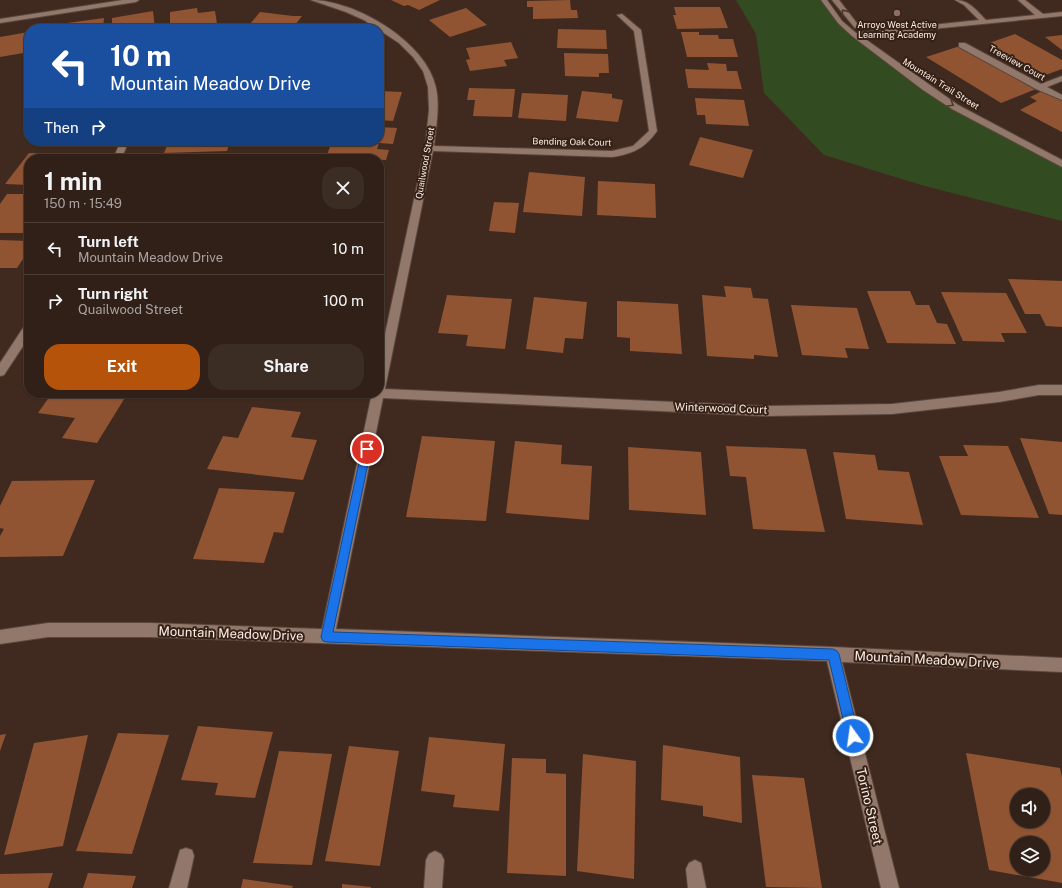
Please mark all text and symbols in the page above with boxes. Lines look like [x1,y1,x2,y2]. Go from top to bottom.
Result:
marker: Arroyo West Active Learning Academy [892,8,902,18]
one-way arrow [842,10,849,17]
place label: Arroyo West Active Learning Academy [857,19,937,40]
text: 10 m [110,39,171,72]
icon: left [44,40,96,92]
street label: Treeview Court [987,42,1048,83]
street label: Mountain Trail Street [901,56,982,112]
text: Mountain Meadow Drive [110,73,311,94]
one-way arrow [947,99,954,106]
icon: right [87,116,109,138]
text: Then [44,119,79,136]
street label: Quailwood Street [413,126,436,200]
street label: Bending Oak Court [532,135,612,148]
text: 1 min [44,167,102,195]
button: close [322,167,364,209]
text: 150 m · 15:49 [44,196,122,211]
text: Turn left [78,233,139,250]
icon: left [44,238,66,260]
text: 10 m [332,240,364,257]
text: Mountain Meadow Drive [78,250,223,265]
text: Turn right [78,285,148,302]
icon: right [44,290,66,312]
text: 100 m [323,292,364,309]
text: Quailwood Street [78,302,183,317]
button: Exit [44,344,200,390]
button: Share [208,344,364,390]
street label: Winterwood Court [674,400,768,416]
pin [350,432,384,466]
icon: arrive [356,438,378,460]
street label: Mountain Meadow Drive [158,623,304,644]
street label: Mountain Meadow Drive [854,648,1000,671]
position arrow [832,715,874,757]
street label: Torino Street [853,766,886,846]
map controls [1010,788,1050,876]
button: sound [1010,788,1050,828]
button: layers [1010,836,1050,876]

